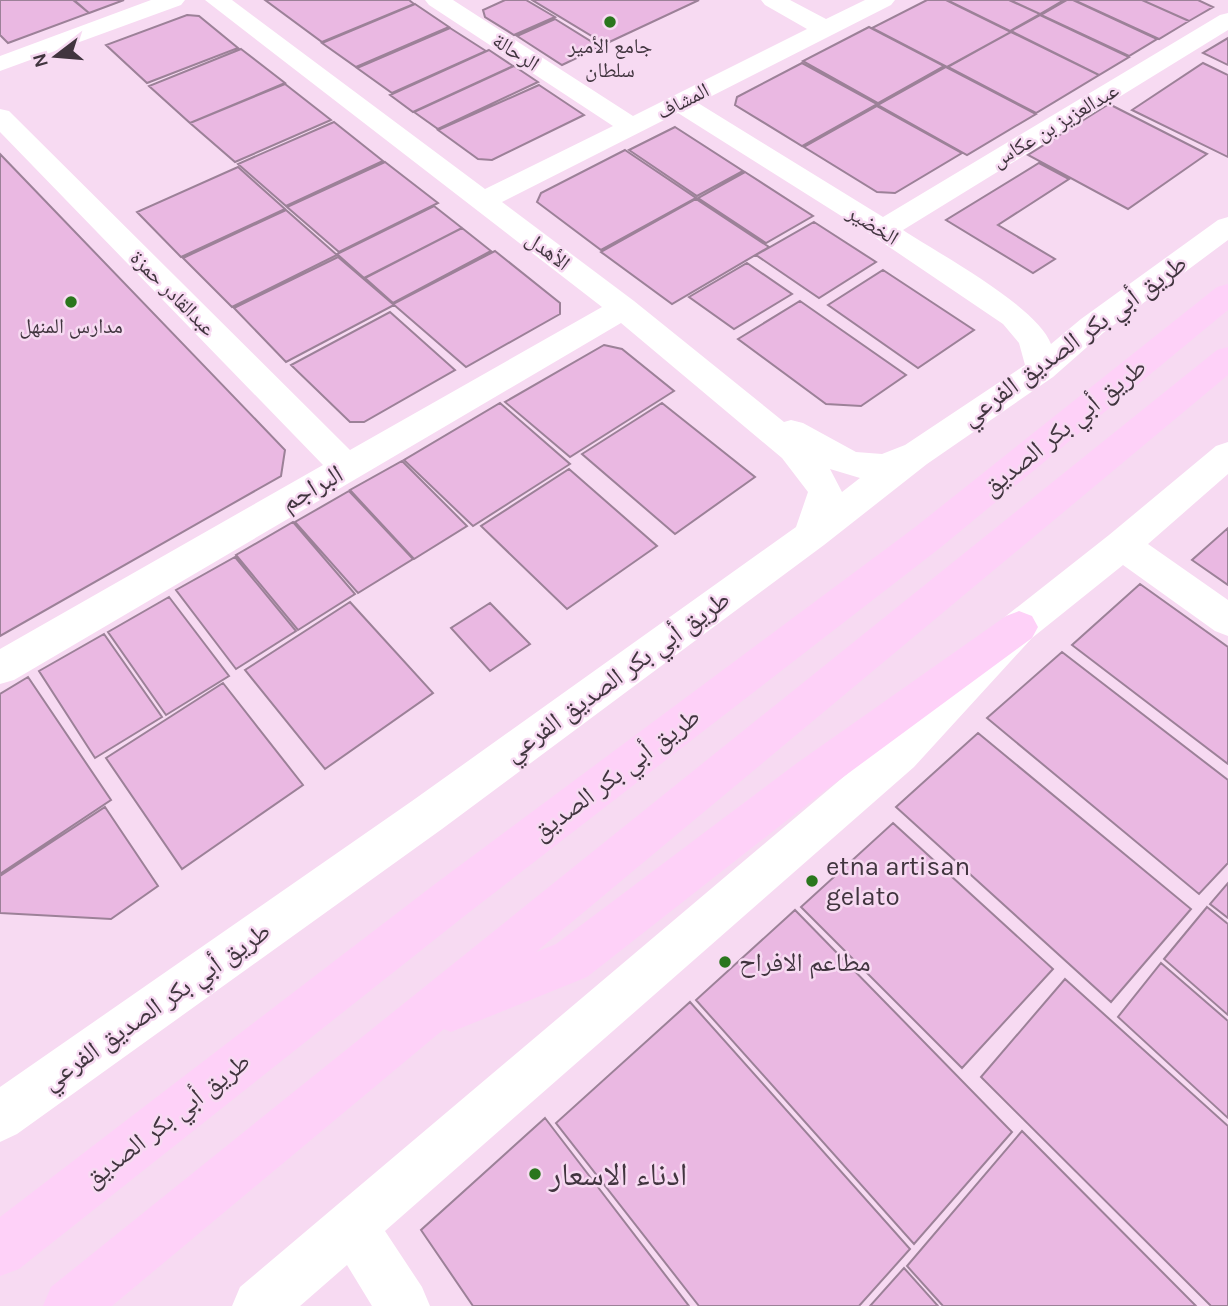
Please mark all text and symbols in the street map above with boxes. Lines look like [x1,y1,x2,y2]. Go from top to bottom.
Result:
marker: جامع الأمير سلطان [602,14,618,30]
north arrow [21,21,91,91]
street label: الرحالة [488,28,544,76]
place label: جامع الأمير سلطان [567,34,652,82]
text: N [28,51,53,70]
street label: عبدالعزيز بن عكاس [987,77,1124,173]
street label: المشاف [653,78,713,124]
street label: الخضير [842,200,903,250]
street label: الأهدل [521,227,575,275]
street label: عبدالقادر حمزة [125,245,221,341]
street label: طريق أبي بكر الصديق الفرعي [955,247,1193,433]
marker: مدارس المنهل [63,294,79,310]
place label: مدارس المنهل [19,314,123,339]
street label: طريق أبي بكر الصديق [976,351,1152,503]
street label: البراجم [276,458,349,519]
street label: طريق أبي بكر الصديق الفرعي [498,583,739,772]
street label: طريق أبي بكر الصديق [525,700,709,851]
place label: etna artisan gelato [826,851,970,912]
marker: etna artisan gelato [804,873,820,889]
street label: طريق أبي بكر الصديق الفرعي [35,915,279,1100]
place label: مطاعم الافراح [739,947,871,979]
marker: مطاعم الافراح [717,954,733,970]
street label: طريق أبي بكر الصديق [77,1045,259,1198]
place label: ادناء الاسعار [548,1156,687,1193]
marker: ادناء الاسعار [527,1166,543,1182]

